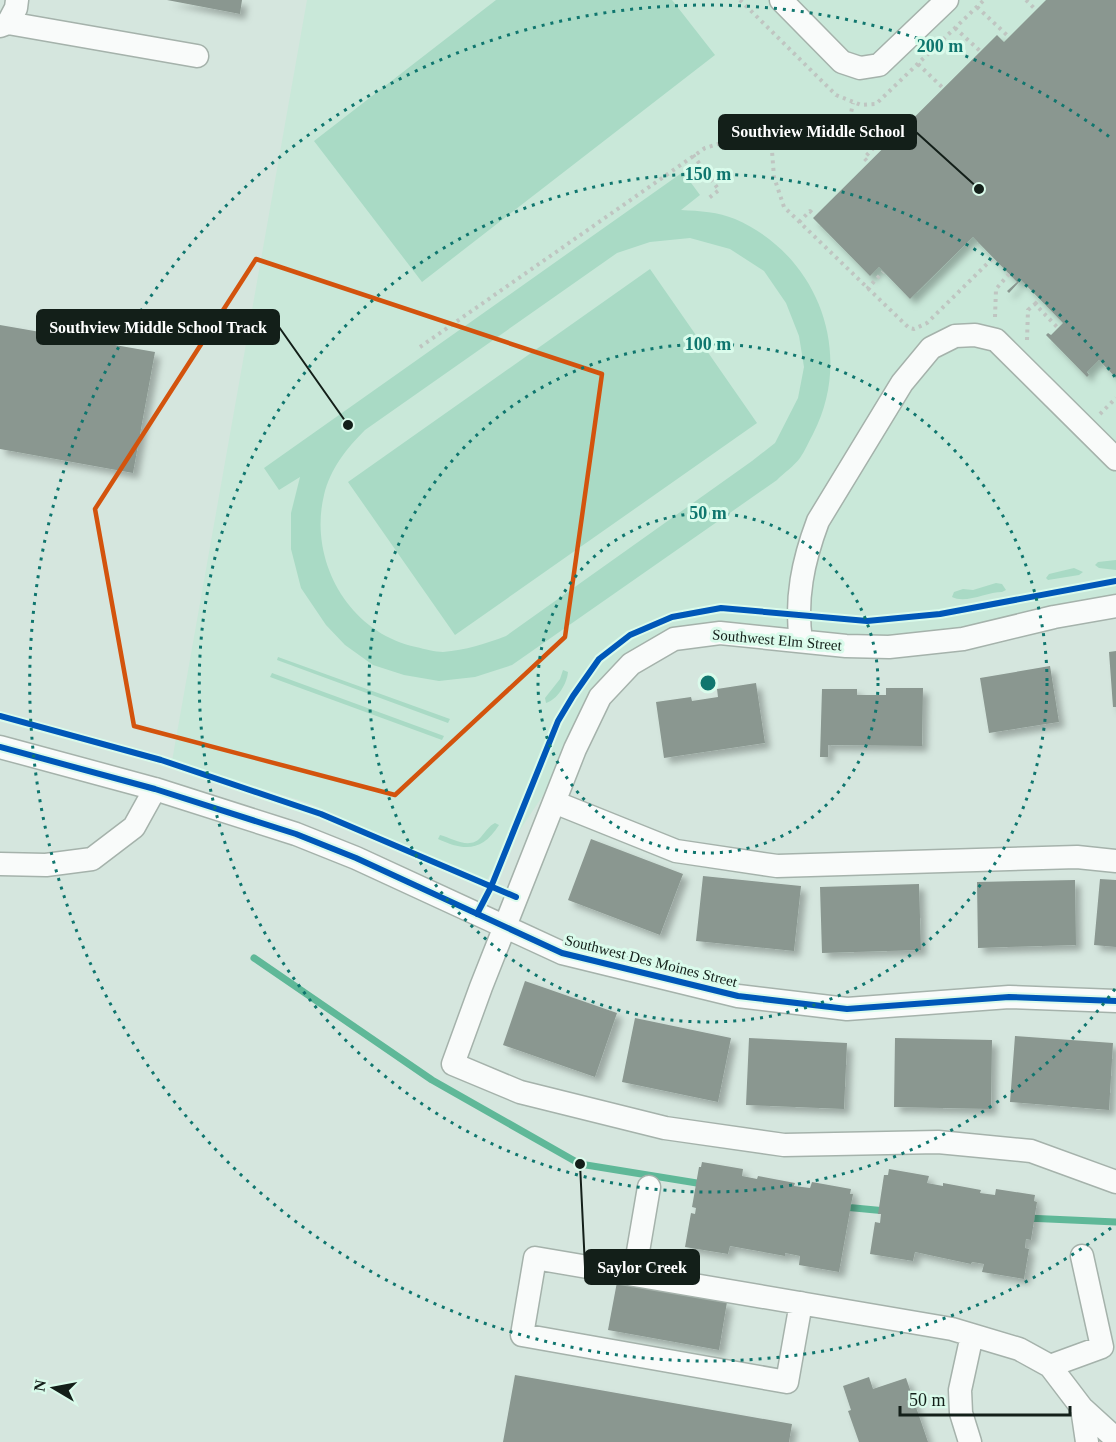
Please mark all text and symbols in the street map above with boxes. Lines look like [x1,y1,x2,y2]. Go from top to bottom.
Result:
text: 200 m [917,36,963,56]
callout: Southview Middle School [719,115,916,149]
text: Southview Middle School [731,123,905,140]
text: 150 m [685,164,731,184]
callout: Southview Middle School Track [37,310,279,344]
text: Southview Middle School Track [49,319,267,336]
text: 100 m [685,334,731,354]
text: 50 m [689,503,727,523]
street label: Southwest Elm Street [712,626,843,654]
centre of rings [698,673,718,693]
street label: Southwest Des Moines Street [563,932,740,990]
callout: Saylor Creek [585,1250,699,1284]
text: Saylor Creek [597,1259,687,1277]
north arrow [24,1358,84,1418]
text: N [30,1378,49,1393]
scale bar [900,1379,1070,1417]
text: 50 m [909,1390,946,1410]

